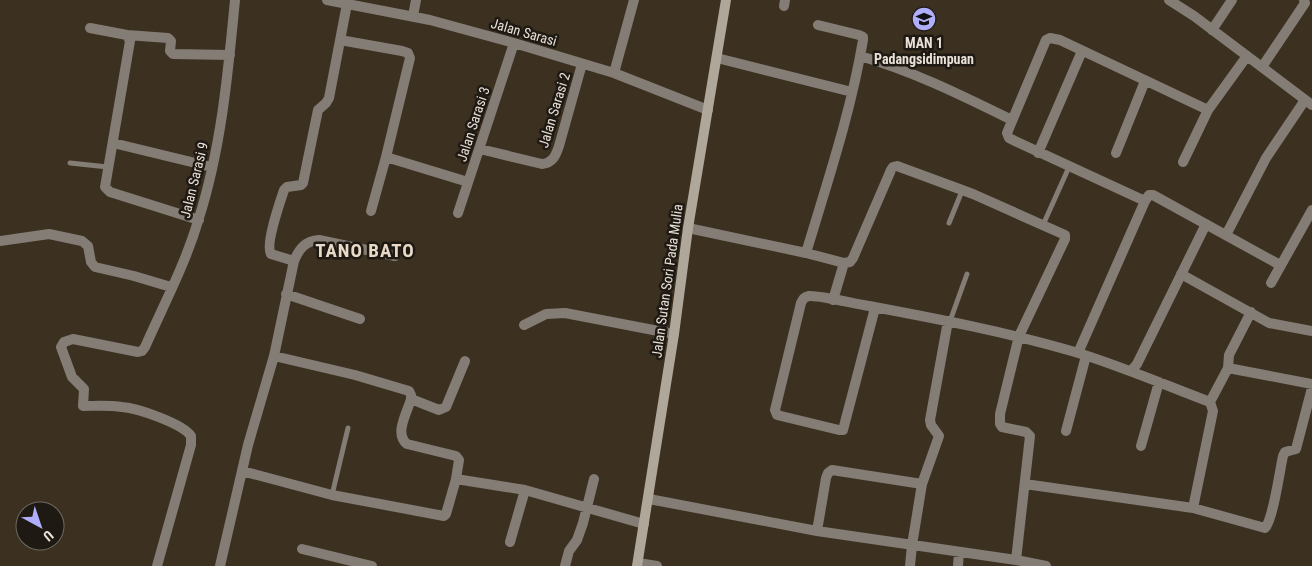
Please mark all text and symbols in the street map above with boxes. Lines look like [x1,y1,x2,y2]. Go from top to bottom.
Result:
school or university icon: MAN 1 Padangsidimpuan [911,6,937,32]
street label: Jalan Sarasi [489,15,559,49]
place label: MAN 1 Padangsidimpuan [874,35,974,67]
street label: Jalan Sarasi 2 [535,70,573,150]
street label: Jalan Sarasi 3 [453,85,493,163]
street label: Jalan Sarasi 9 [177,140,211,220]
street label: Jalan Sutan Sori Pada Mulia [648,203,686,359]
district label: TANO BATO [315,239,415,262]
north arrow [15,501,65,551]
text: U [40,527,57,545]

